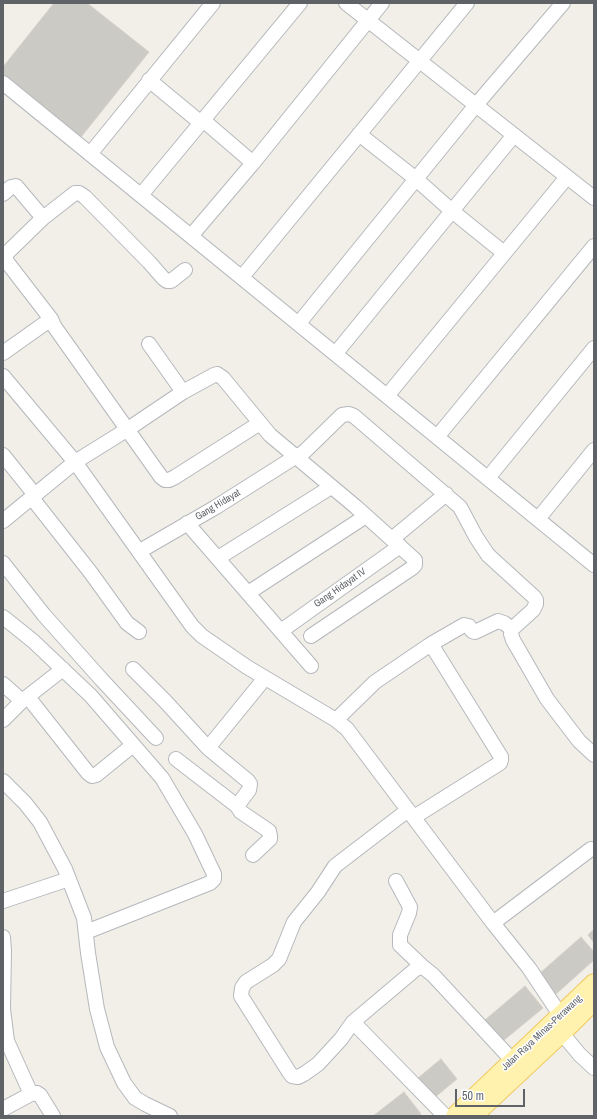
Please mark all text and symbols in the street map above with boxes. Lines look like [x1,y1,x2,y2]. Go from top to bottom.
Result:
street label: Gang Hidayat [193,487,243,523]
street label: Gang Hidayat IV [312,566,368,610]
street label: Jalan Raya Minas-Perawang [499,993,585,1073]
scale bar [457,1081,527,1107]
text: 50 m [462,1088,484,1104]

